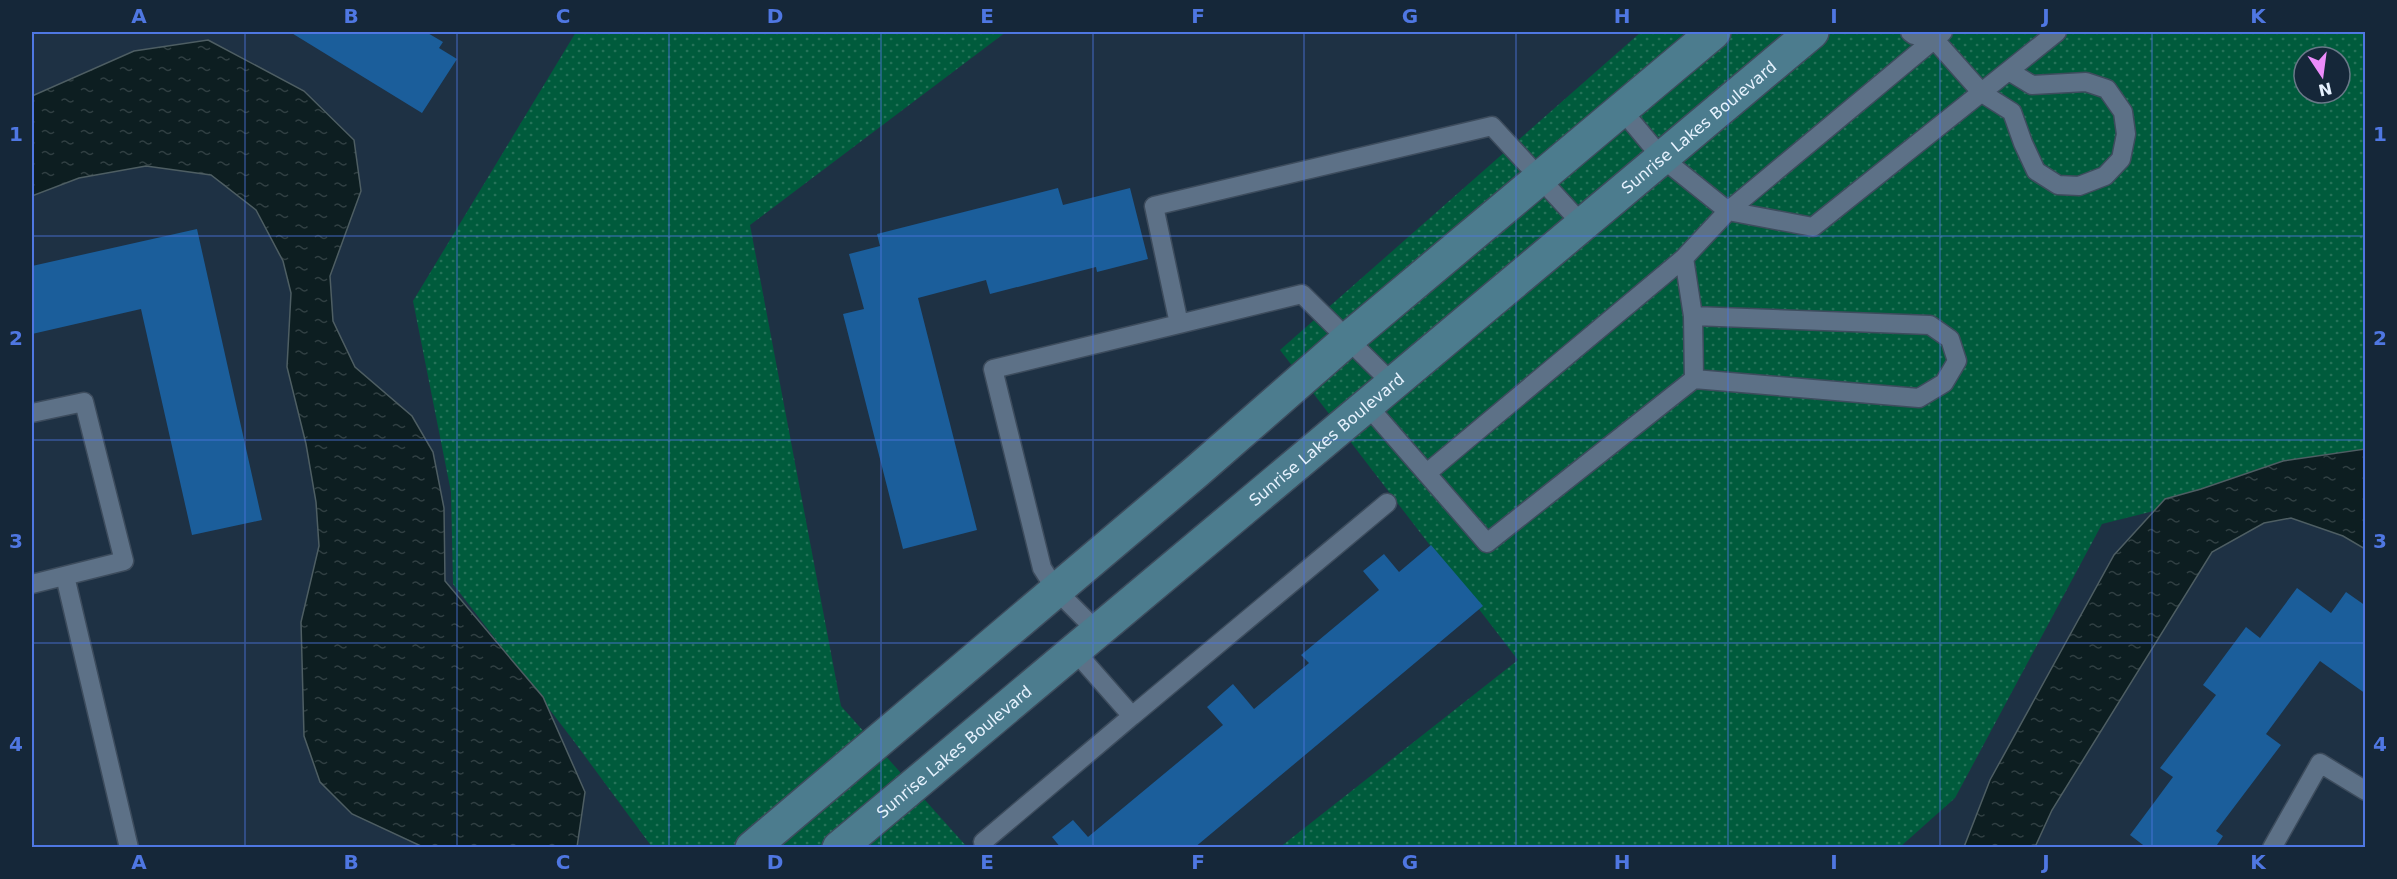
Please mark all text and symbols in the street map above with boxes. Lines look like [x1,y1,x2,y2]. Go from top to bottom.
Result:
text: A [131,4,147,28]
text: B [343,4,359,28]
text: C [556,4,570,28]
text: D [767,4,783,28]
text: E [980,4,994,28]
text: F [1191,4,1205,28]
text: G [1402,4,1418,28]
text: H [1614,4,1630,28]
text: I [1830,4,1838,28]
text: J [2040,4,2050,28]
text: K [2250,4,2267,28]
north arrow [2292,45,2352,105]
street label: Sunrise Lakes Boulevard [1618,57,1780,198]
text: N [2317,78,2334,100]
text: 1 [9,122,23,146]
text: 1 [2373,122,2387,146]
text: 2 [9,326,23,350]
text: 2 [2373,326,2387,350]
street label: Sunrise Lakes Boulevard [1245,369,1408,510]
text: 3 [9,529,23,553]
text: 3 [2373,529,2387,553]
street label: Sunrise Lakes Boulevard [873,682,1036,822]
text: 4 [9,732,23,756]
text: 4 [2373,732,2387,756]
text: A [131,850,147,874]
text: B [343,850,359,874]
text: C [556,850,570,874]
text: D [767,850,783,874]
text: E [980,850,994,874]
text: F [1191,850,1205,874]
text: G [1402,850,1418,874]
text: H [1614,850,1630,874]
text: I [1830,850,1838,874]
text: J [2040,850,2050,874]
text: K [2250,850,2267,874]

